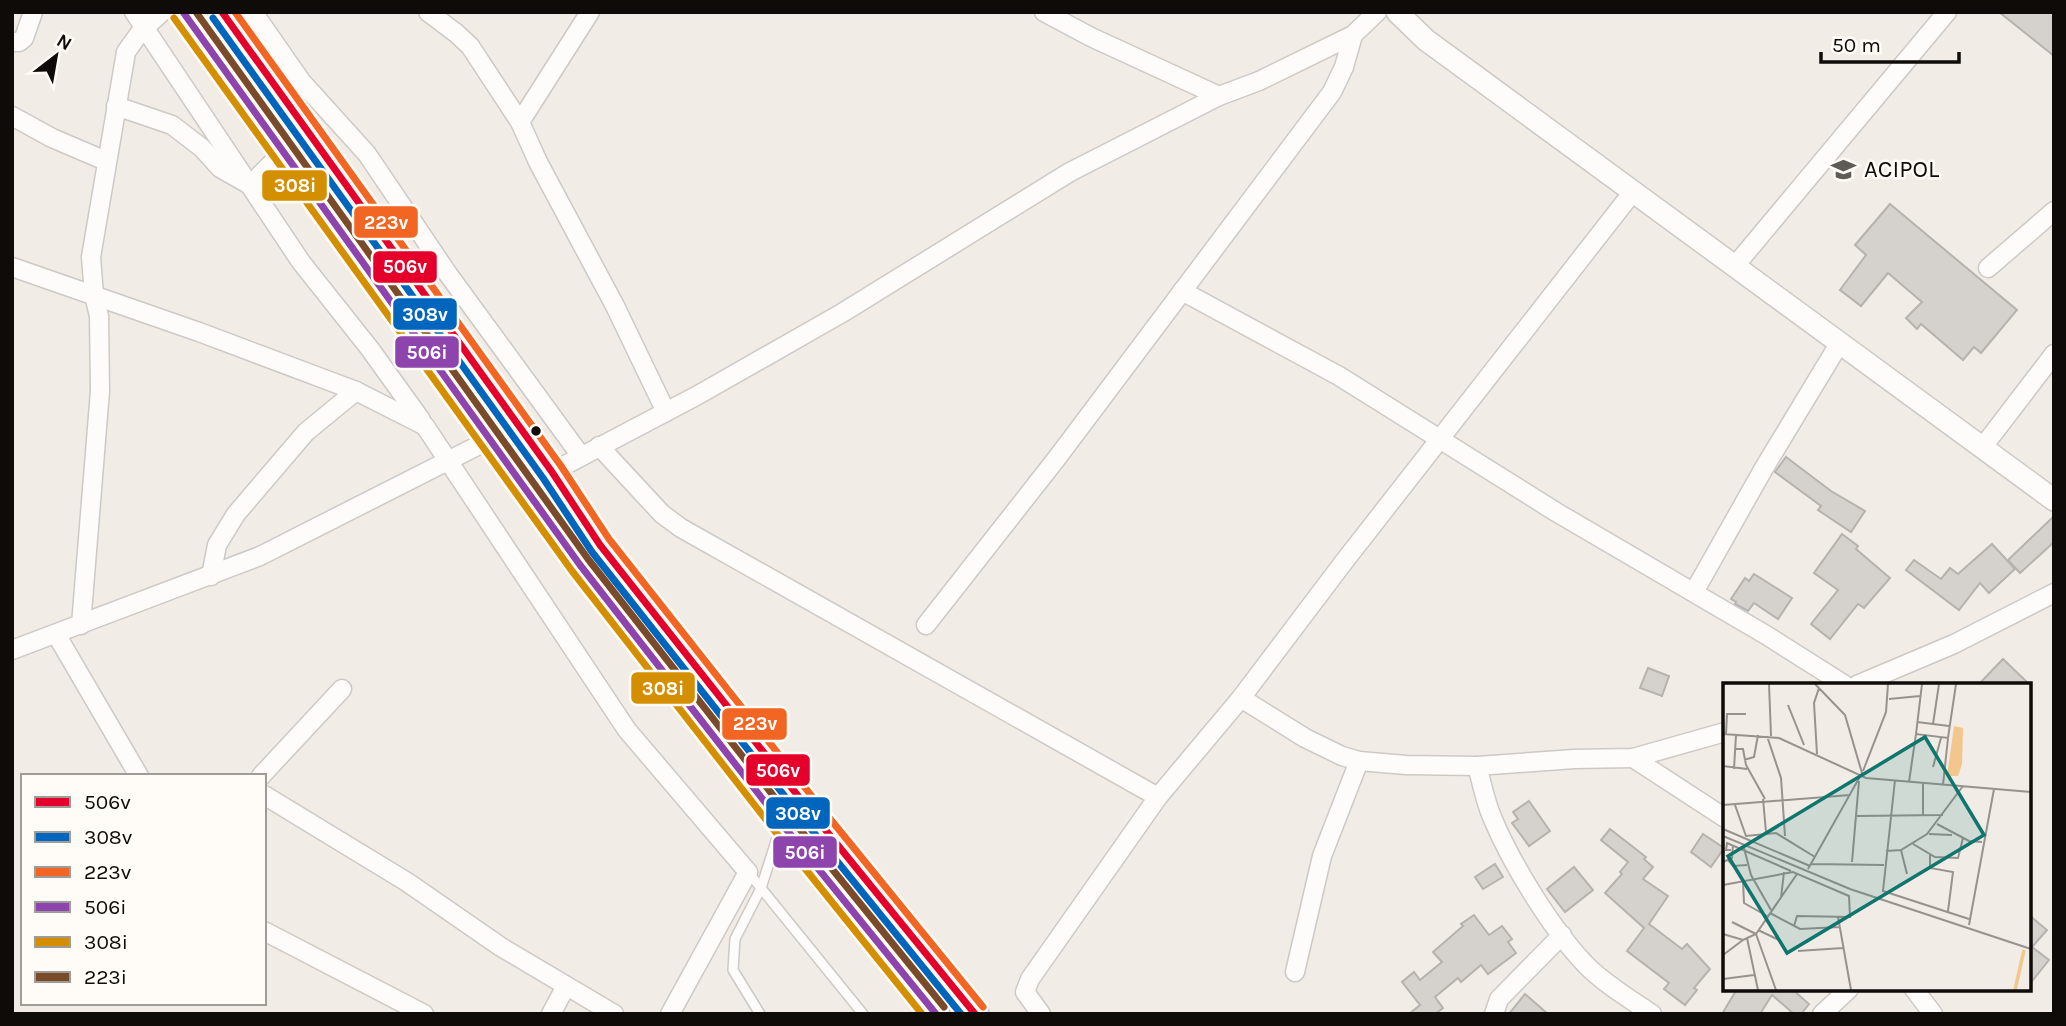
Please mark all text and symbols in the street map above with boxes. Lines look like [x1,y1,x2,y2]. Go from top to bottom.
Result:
north arrow [21,21,91,91]
scale bar [1821,21,1959,65]
text: N [53,29,76,55]
text: 50 m [1832,33,1881,57]
school or university icon: ACIPOL [1830,155,1858,183]
place label: ACIPOL [1864,155,1940,183]
line badge: 308i [261,169,328,202]
text: 308i [274,175,316,197]
line badge: 223v [353,205,419,239]
text: 223v [364,212,408,234]
line badge: 506v [372,250,438,284]
text: 506v [383,256,427,278]
line badge: 308v [392,297,458,331]
text: 308v [402,304,448,326]
line badge: 506i [394,335,460,369]
text: 506i [407,342,447,364]
unlabelled marker [529,424,543,438]
line badge: 308i [630,671,696,705]
text: 308i [642,678,684,700]
inset map [1723,683,2031,991]
line badge: 223v [721,707,788,741]
text: 223v [733,713,777,735]
line badge: 506v [745,753,811,787]
text: 506v [756,760,800,782]
legend [21,774,266,1005]
text: 506v [84,790,131,814]
line badge: 308v [765,796,831,830]
text: 308v [775,803,821,825]
text: 308v [84,825,133,849]
line badge: 506i [772,835,838,869]
text: 506i [785,842,825,864]
text: 223v [84,860,132,884]
text: 506i [84,895,127,919]
text: 308i [84,930,128,954]
text: 223i [84,965,127,989]

